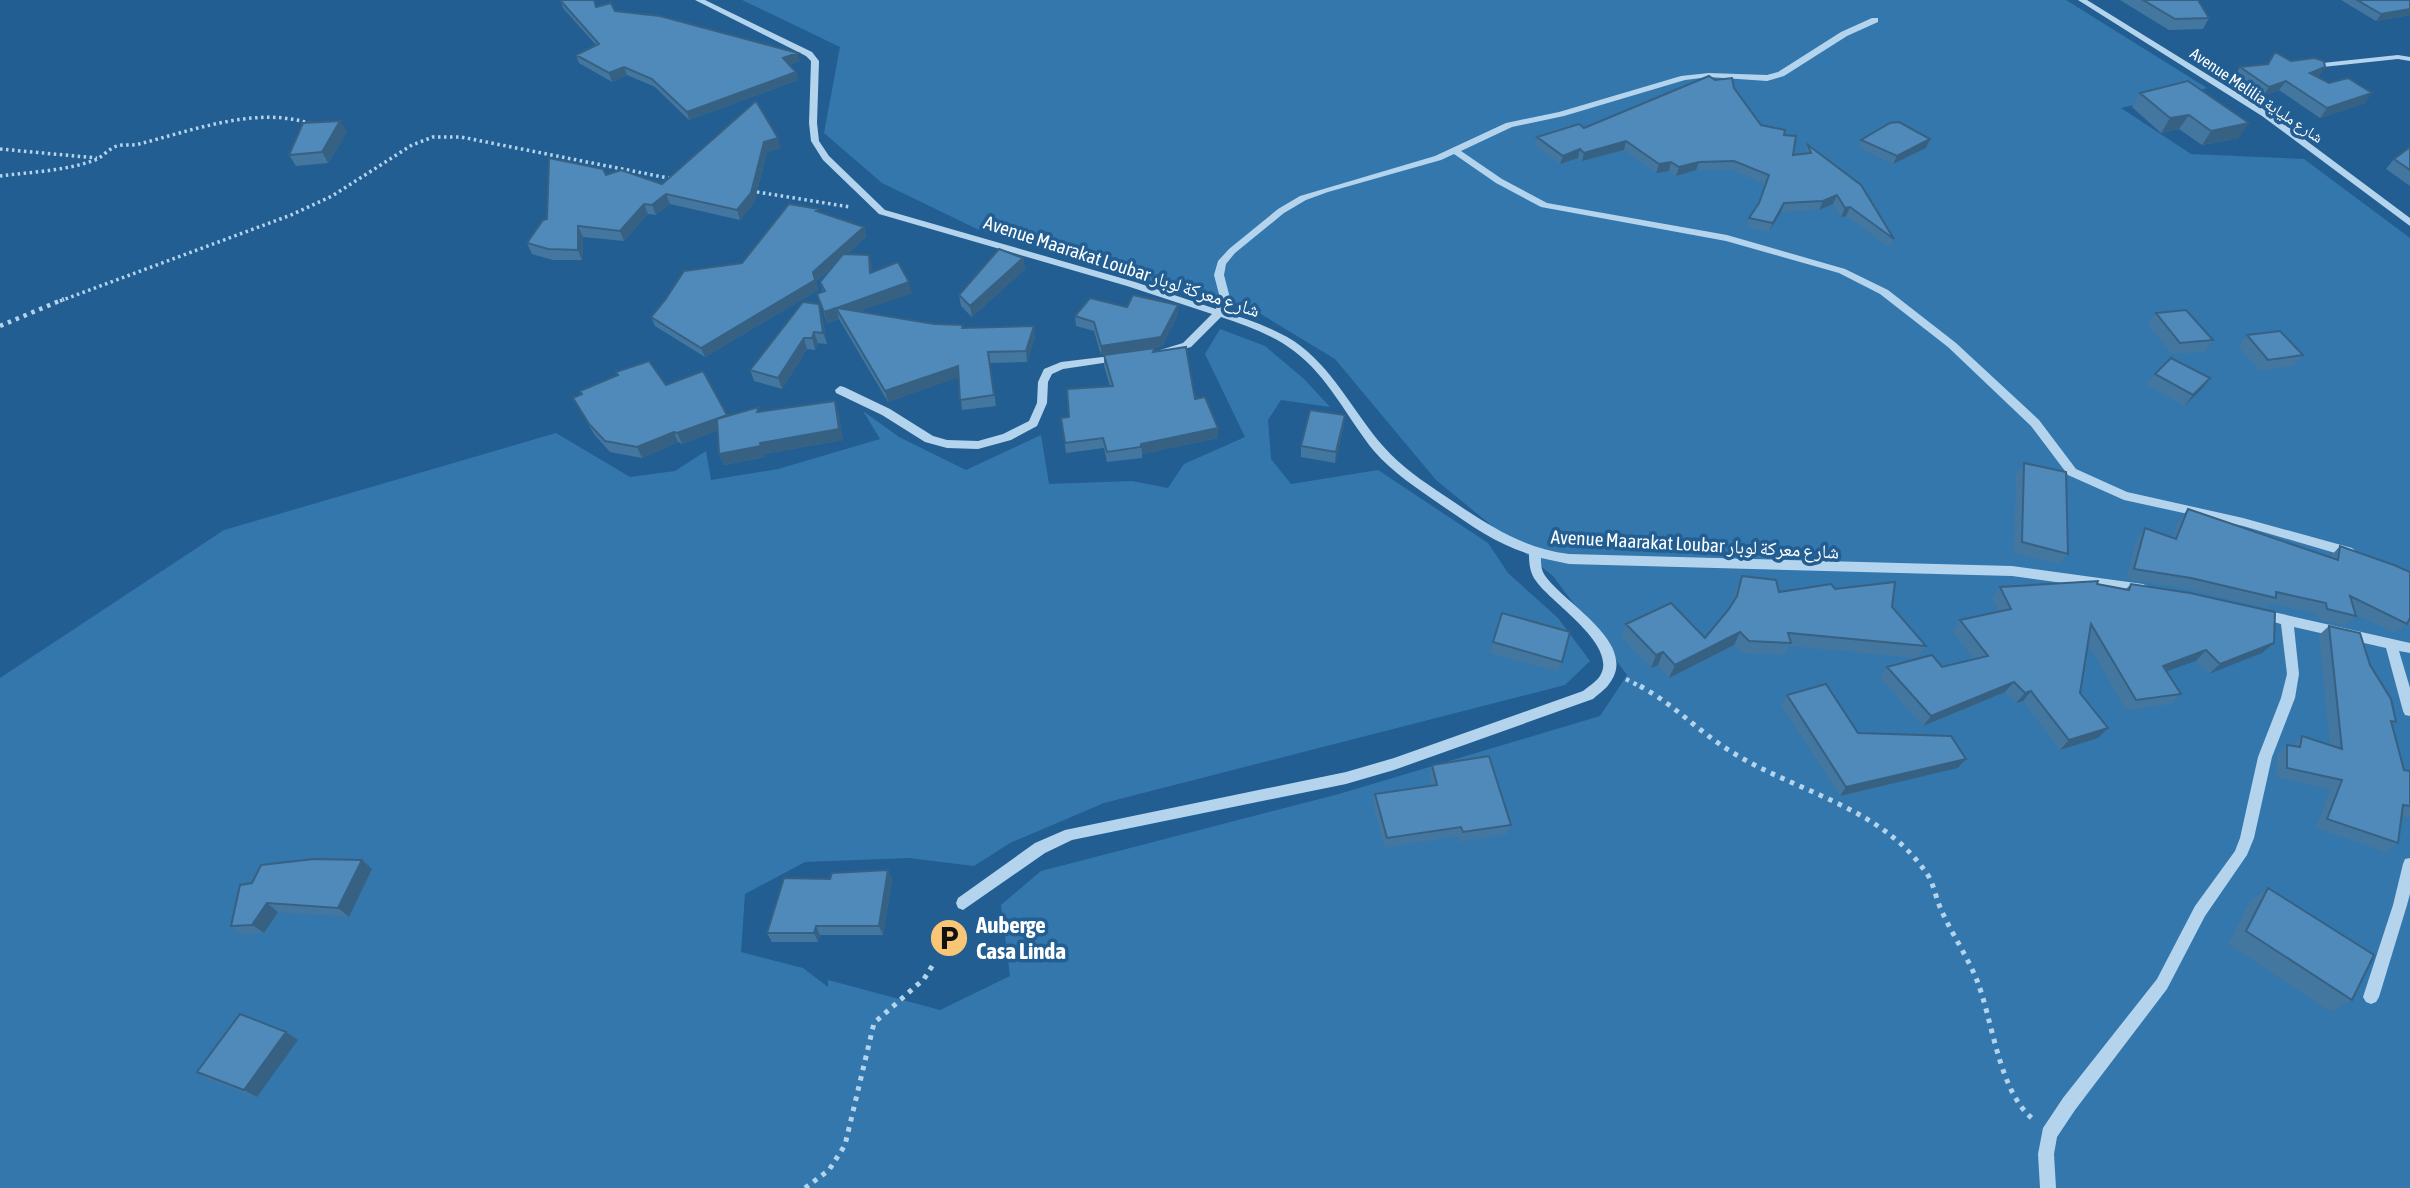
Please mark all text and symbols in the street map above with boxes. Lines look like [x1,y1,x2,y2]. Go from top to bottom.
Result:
street label: Avenue Melilia شارع ملياية [2186,44,2327,148]
street label: Avenue Maarakat Loubar شارع معركة لوبار [981,211,1263,322]
street label: Avenue Maarakat Loubar شارع معركة لوبار [1550,525,1840,564]
place label: Auberge Casa Linda [975,912,1066,964]
parking icon: Auberge Casa Linda [928,917,970,959]

